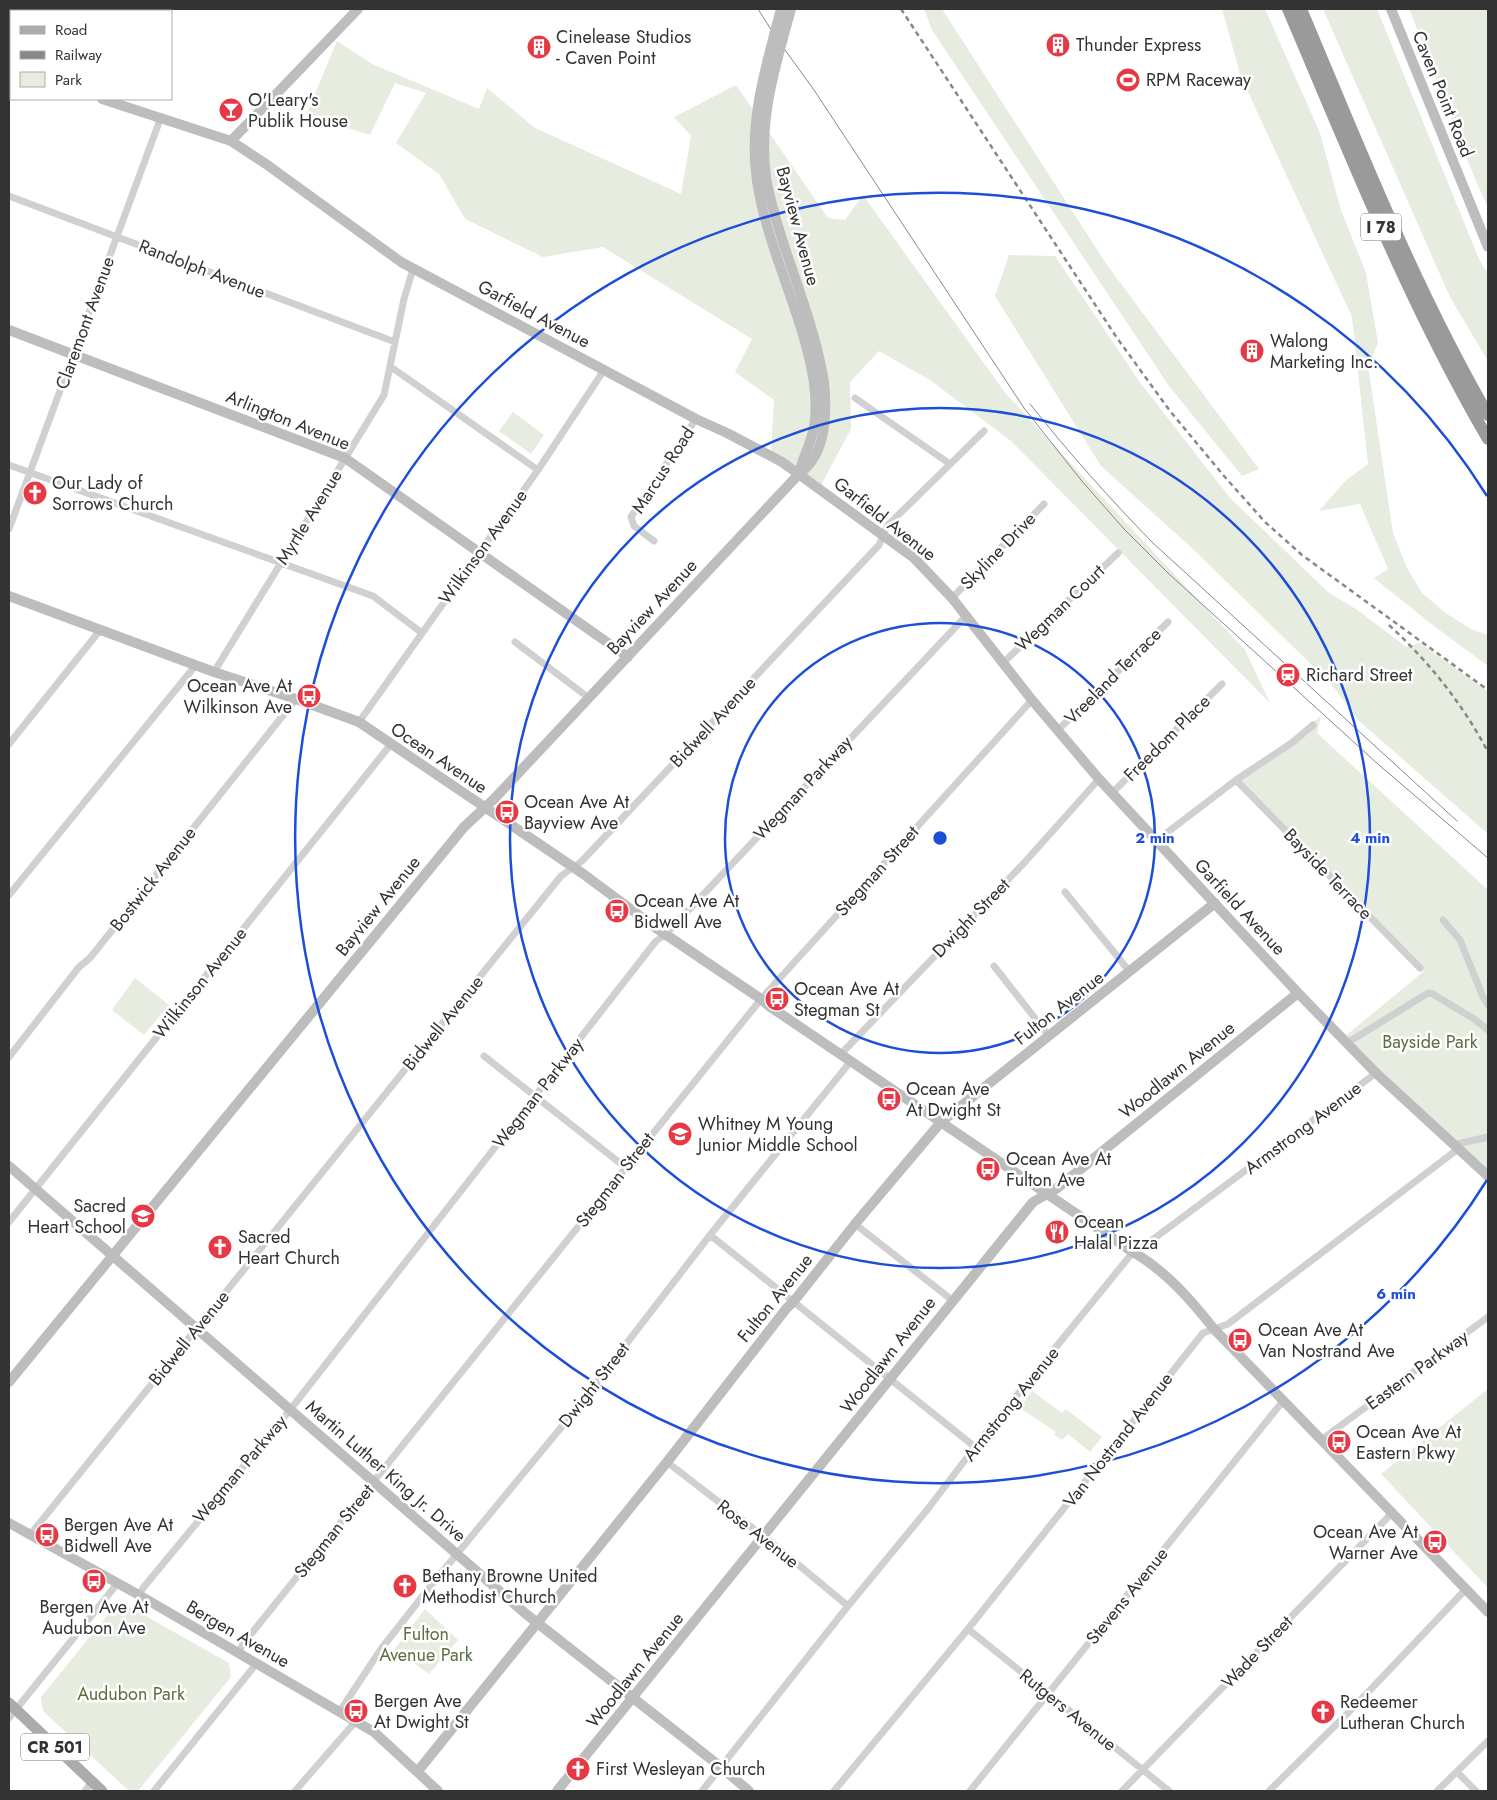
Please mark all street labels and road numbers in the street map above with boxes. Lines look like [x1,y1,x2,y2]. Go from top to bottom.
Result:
street label: Caven Point Road [1406,27,1480,161]
street label: Bayview Avenue [770,164,826,288]
road number: I 78 [1361,213,1401,240]
street label: Randolph Avenue [135,233,269,305]
street label: Claremont Avenue [49,253,121,393]
street label: Garfield Avenue [473,273,595,355]
street label: Arlington Avenue [222,383,354,457]
street label: Marcus Road [625,422,701,518]
street label: Myrtle Avenue [269,464,349,570]
street label: Garfield Avenue [828,471,942,567]
street label: Wilkinson Avenue [432,484,534,610]
street label: Skyline Drive [954,506,1042,596]
street label: Bayview Avenue [601,553,703,661]
street label: Wegman Court [1009,558,1111,657]
street label: Vreeland Terrace [1059,622,1167,730]
street label: Bidwell Avenue [664,671,762,773]
street label: Freedom Place [1118,689,1216,787]
street label: Ocean Avenue [385,716,493,800]
street label: Wegman Parkway [748,730,858,846]
street label: Stegman Street [829,819,925,922]
street label: Bostwick Avenue [104,821,202,937]
street label: Bayside Terrace [1278,822,1378,926]
street label: Bayview Avenue [329,850,427,962]
street label: Garfield Avenue [1188,853,1292,961]
street label: Dwight Street [926,872,1016,964]
street label: Wilkinson Avenue [147,922,253,1044]
street label: Fulton Avenue [1009,965,1109,1051]
street label: Bidwell Avenue [396,970,490,1076]
street label: Woodlawn Avenue [1114,1015,1240,1125]
street label: Wegman Parkway [486,1032,590,1154]
street label: Armstrong Avenue [1239,1075,1367,1181]
street label: Stegman Street [570,1126,661,1233]
street label: Fulton Avenue [731,1248,819,1348]
street label: Bidwell Avenue [142,1285,236,1391]
street label: Woodlawn Avenue [834,1291,942,1419]
street label: Eastern Parkway [1360,1324,1474,1416]
street label: Dwight Street [552,1336,636,1433]
street label: Armstrong Avenue [957,1341,1065,1467]
street label: Van Nostrand Avenue [1057,1367,1179,1513]
street label: Martin Luther King Jr. Drive [300,1394,472,1548]
street label: Wegman Parkway [187,1409,293,1529]
street label: Stegman Street [288,1478,380,1584]
street label: Rose Avenue [711,1494,805,1574]
street label: Stevens Avenue [1080,1542,1174,1650]
street label: Bergen Avenue [181,1594,295,1674]
street label: Woodlawn Avenue [580,1607,690,1733]
street label: Wade Street [1215,1609,1299,1694]
street label: Rutgers Avenue [1014,1663,1122,1757]
road number: CR 501 [21,1734,89,1760]

